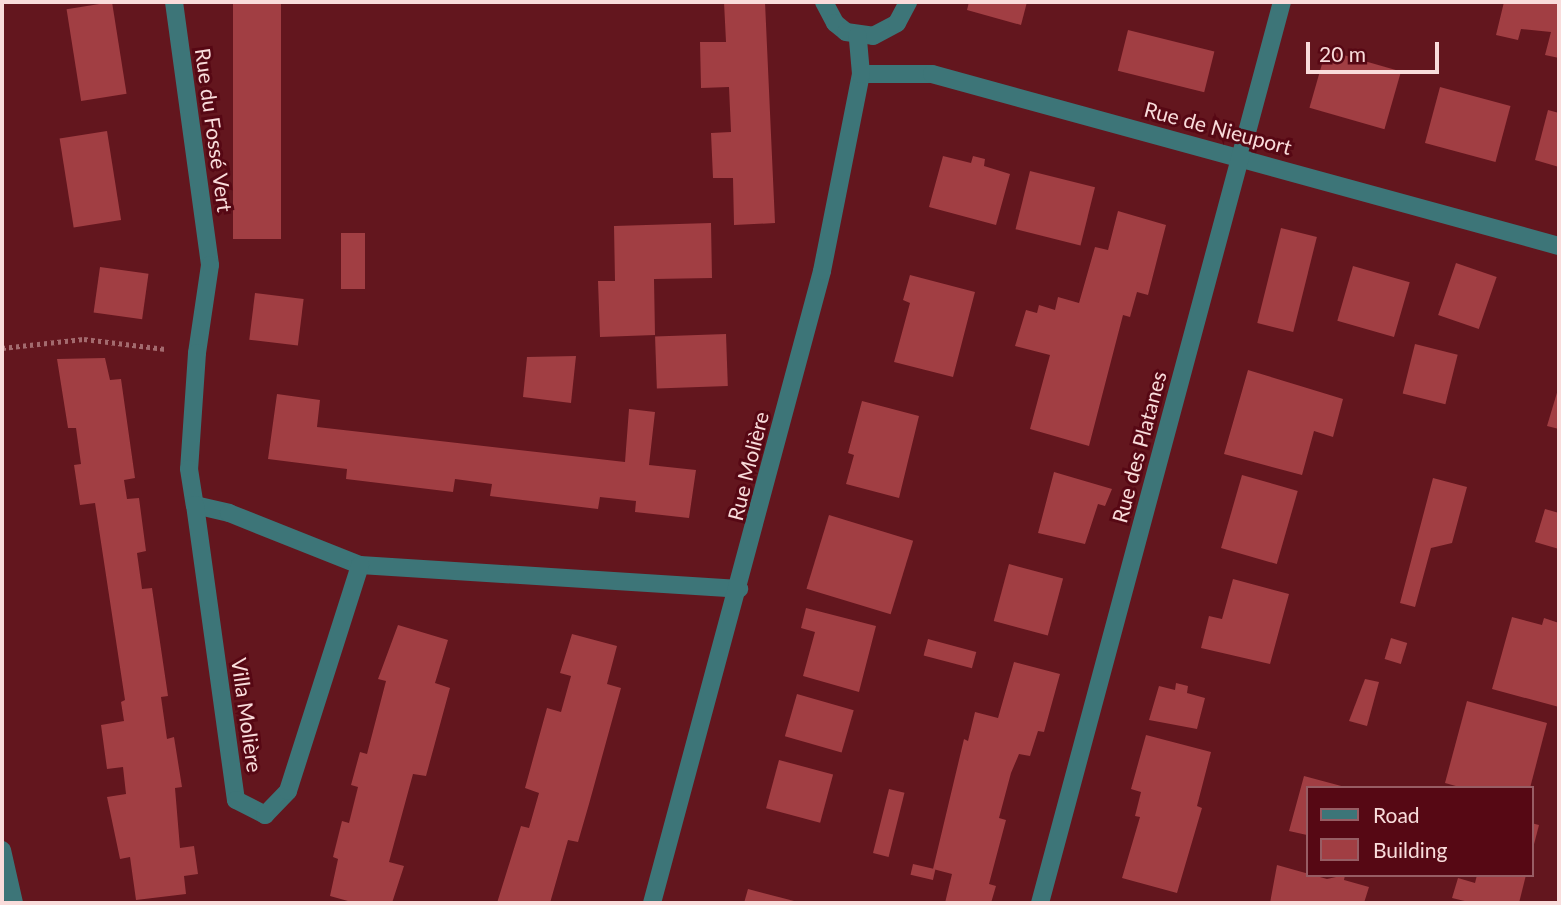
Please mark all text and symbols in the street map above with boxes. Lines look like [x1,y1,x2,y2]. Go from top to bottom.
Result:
scale bar [1309,28,1442,72]
text: 20 m [1319,41,1366,66]
street label: Rue du Fossé Vert [190,46,238,214]
street label: Rue de Nieuport [1141,96,1295,160]
street label: Rue des Platanes [1107,368,1171,526]
street label: Rue Molière [722,409,774,523]
street label: Villa Molière [226,656,268,774]
legend [1306,786,1533,877]
text: Road [1373,802,1420,827]
text: Building [1373,837,1448,862]

